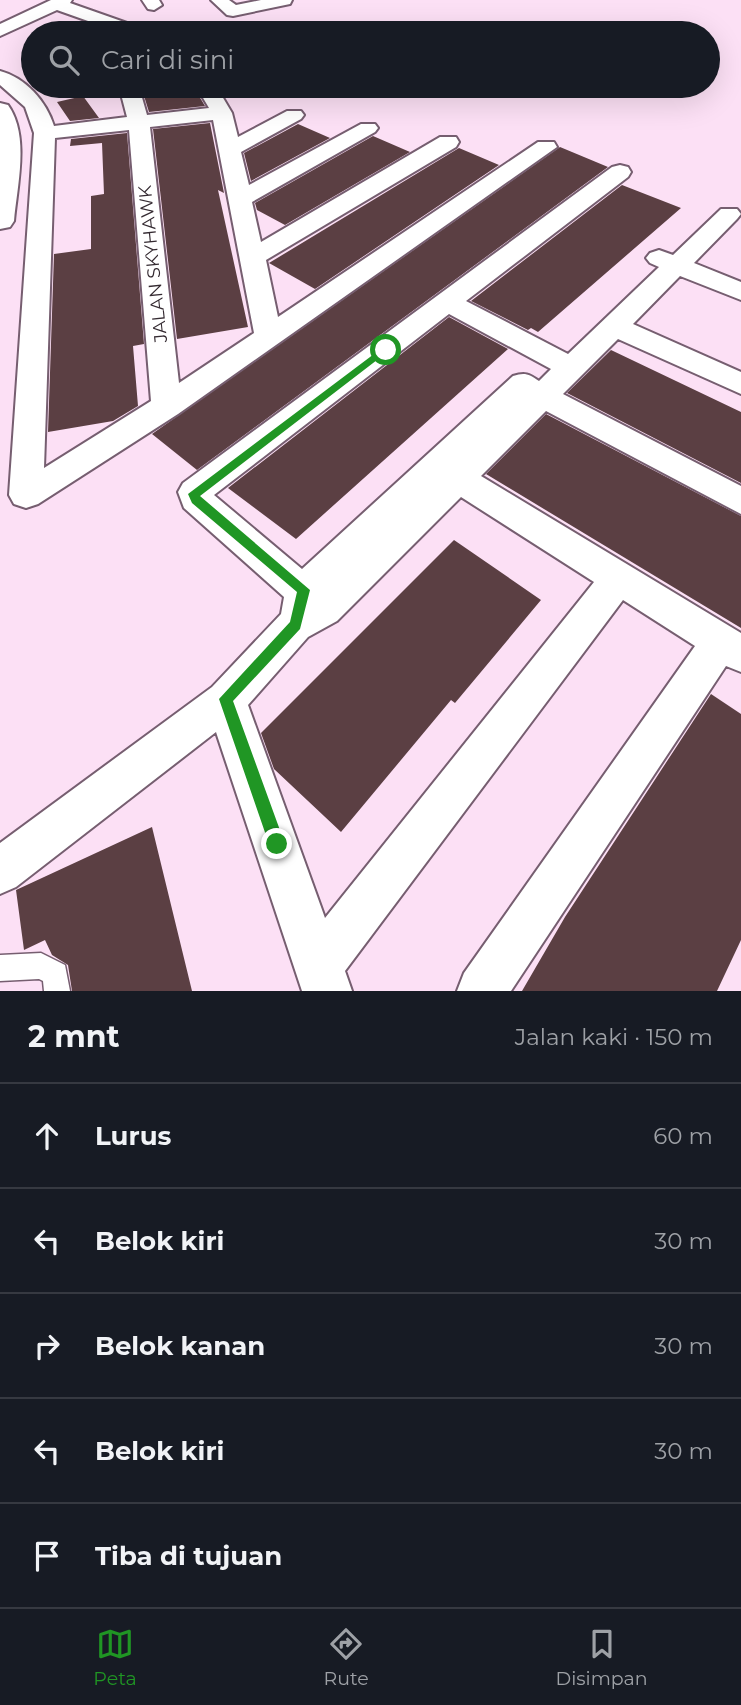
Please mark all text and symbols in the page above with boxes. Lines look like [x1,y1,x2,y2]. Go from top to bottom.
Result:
search box [21,21,720,98]
icon: search [45,41,83,79]
text: Cari di sini [101,44,234,76]
street label: JALAN SKYHAWK [134,184,172,345]
route start [370,334,401,365]
route end [261,828,292,859]
text: 2 mnt [28,1018,119,1055]
text: Jalan kaki · 150 m [515,1023,713,1051]
icon: ahead [28,1117,66,1155]
text: Lurus [95,1120,171,1152]
text: 60 m [653,1122,713,1150]
icon: left [28,1222,66,1260]
text: Belok kiri [95,1225,224,1257]
text: 30 m [654,1227,713,1255]
icon: right [28,1327,66,1365]
text: Belok kanan [95,1330,265,1362]
text: 30 m [654,1332,713,1360]
icon: left [28,1432,66,1470]
text: Belok kiri [95,1435,224,1467]
text: 30 m [654,1437,713,1465]
icon: arrive [28,1537,66,1575]
text: Tiba di tujuan [95,1540,282,1572]
tab: Peta [93,1625,137,1690]
tab: Rute [323,1625,369,1690]
tab: Disimpan [555,1625,648,1690]

